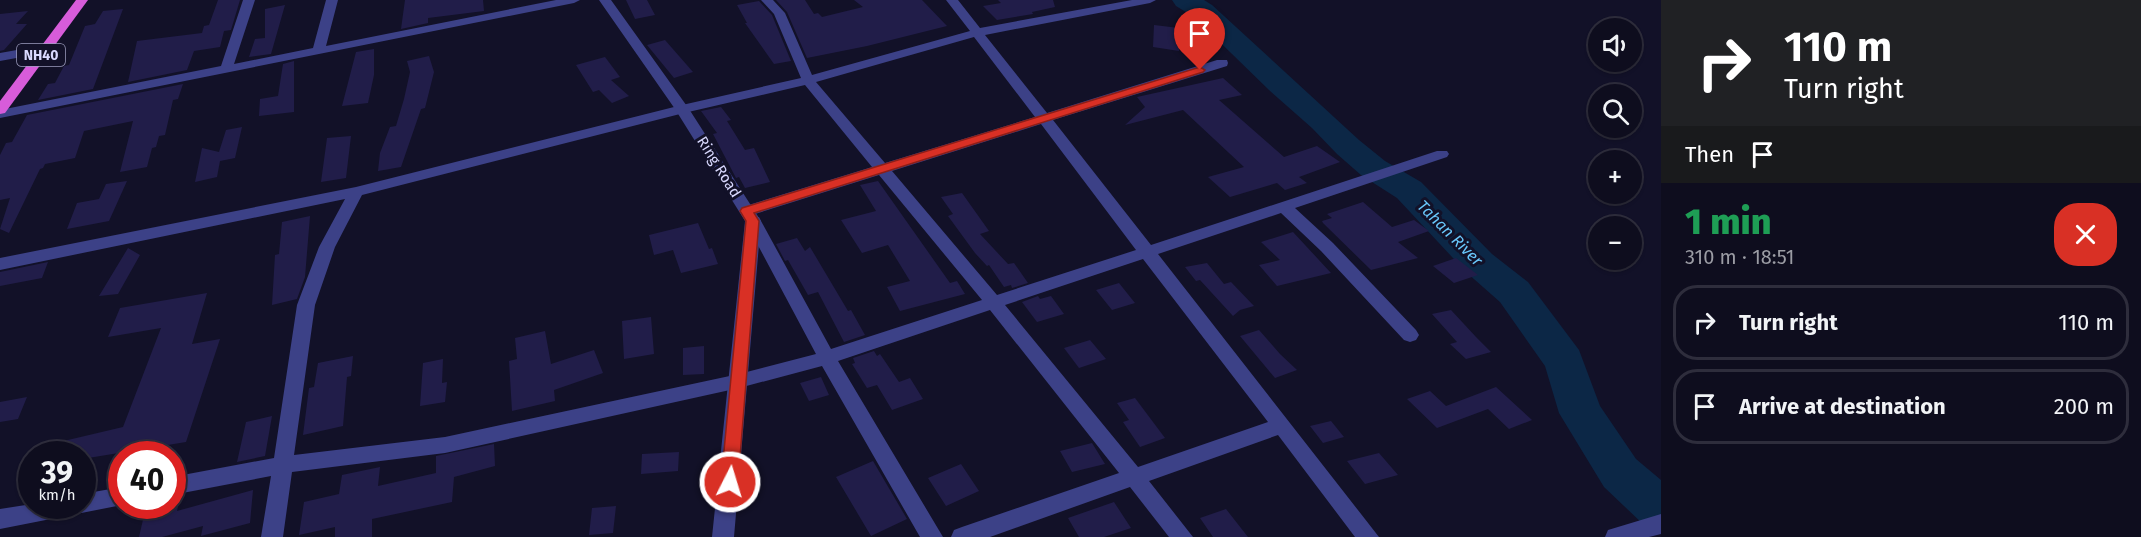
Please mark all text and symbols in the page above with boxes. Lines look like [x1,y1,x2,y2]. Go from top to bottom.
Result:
pin [1174,8,1225,70]
icon: arrive [1183,17,1216,50]
map controls [1588,18,1642,270]
button: sound [1588,18,1642,72]
text: 110 m [1784,22,1892,72]
icon: right [1685,24,1763,102]
road number: NH40 [17,44,65,66]
text: Turn right [1784,73,1904,105]
button: search [1588,84,1642,138]
street label: Ring Road [693,133,745,201]
icon: arrive [1746,138,1779,171]
text: Then [1685,141,1734,168]
button: + [1588,150,1642,204]
water label: Tahan River [1413,196,1487,270]
text: 1 min [1685,200,1771,244]
button: close [2054,203,2117,266]
button: − [1588,216,1642,270]
text: 310 m · 18:51 [1685,245,1794,269]
icon: right [1688,306,1721,339]
text: Turn right [1739,309,1838,336]
text: 110 m [2058,309,2114,336]
icon: arrive [1688,390,1721,423]
text: Arrive at destination [1739,393,1946,420]
text: 200 m [2054,393,2114,420]
speed limit sign: 40 [108,441,186,519]
position arrow [698,450,762,514]
text: 39 [41,455,73,491]
text: km/h [38,486,76,504]

